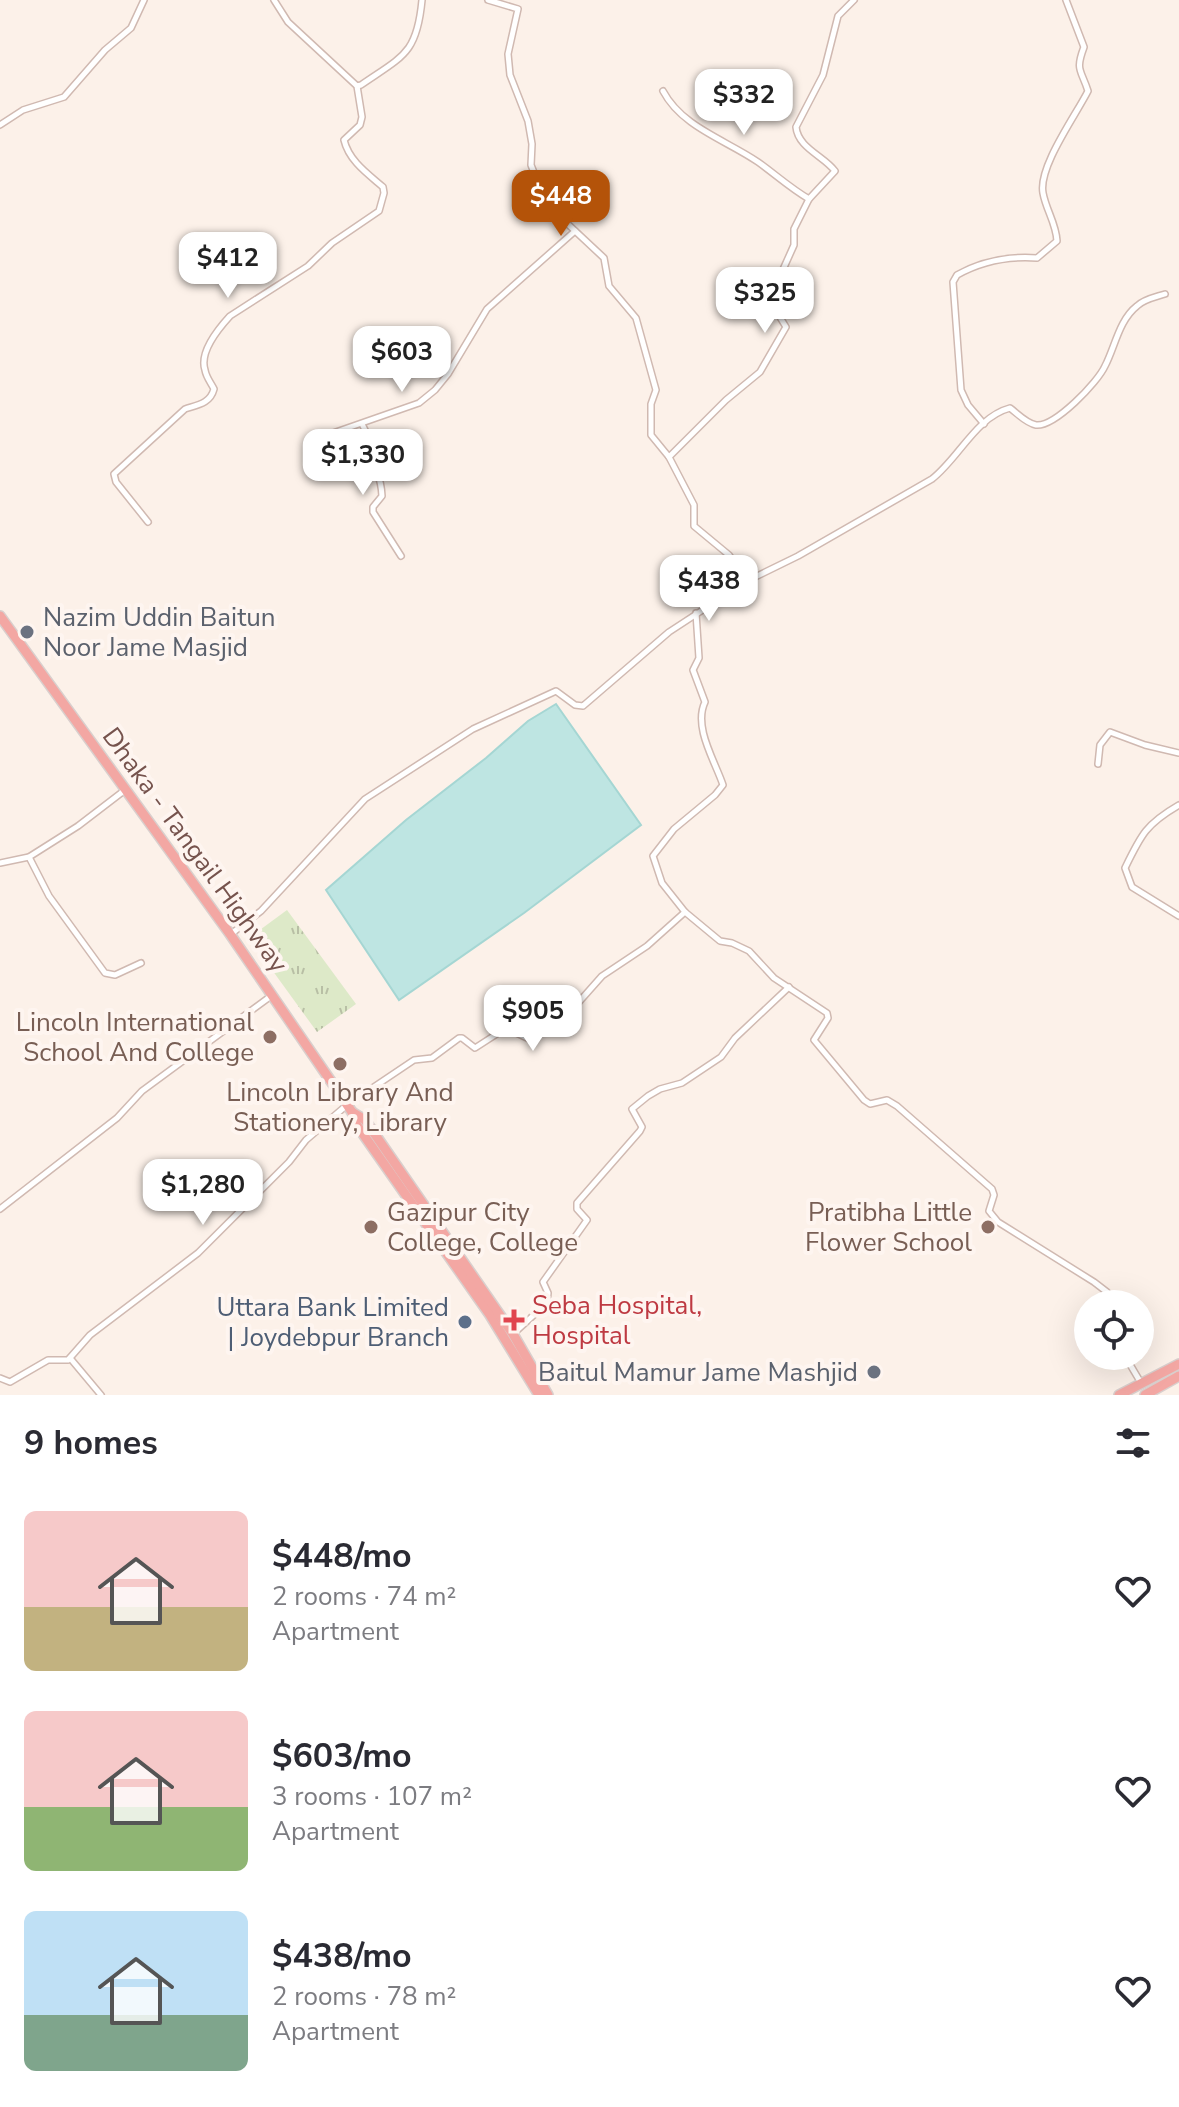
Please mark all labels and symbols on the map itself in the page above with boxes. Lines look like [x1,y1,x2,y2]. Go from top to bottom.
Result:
pin: $332 [697,69,791,137]
pin: $448 [514,170,608,238]
pin: $412 [181,232,275,300]
pin: $325 [718,267,812,335]
pin: $603 [355,326,449,394]
pin: $1,330 [298,429,428,497]
pin: $438 [662,555,756,623]
place label: Nazim Uddin Baitun Noor Jame Masjid [43,600,276,665]
marker: Nazim Uddin Baitun Noor Jame Masjid [18,623,36,641]
street label: Dhaka - Tangail Highway [94,720,296,980]
pin: $905 [486,985,580,1053]
place label: Lincoln International School And College [16,1005,254,1070]
marker: Lincoln International School And College [261,1028,279,1046]
marker: Lincoln Library And Stationery, Library [331,1055,349,1073]
place label: Lincoln Library And Stationery, Library [226,1075,454,1140]
pin: $1,280 [138,1159,268,1227]
place label: Gazipur City College, College [387,1195,578,1260]
place label: Pratibha Little Flower School [805,1195,972,1260]
marker: Gazipur City College, College [362,1218,380,1236]
marker: Pratibha Little Flower School [979,1218,997,1236]
place label: Seba Hospital, Hospital [532,1288,702,1353]
place label: Uttara Bank Limited | Joydebpur Branch [217,1290,449,1355]
marker: Seba Hospital, Hospital [503,1309,525,1331]
marker: Uttara Bank Limited | Joydebpur Branch [456,1313,474,1331]
place label: Baitul Mamur Jame Mashjid [538,1355,858,1390]
marker: Baitul Mamur Jame Mashjid [865,1363,883,1381]

